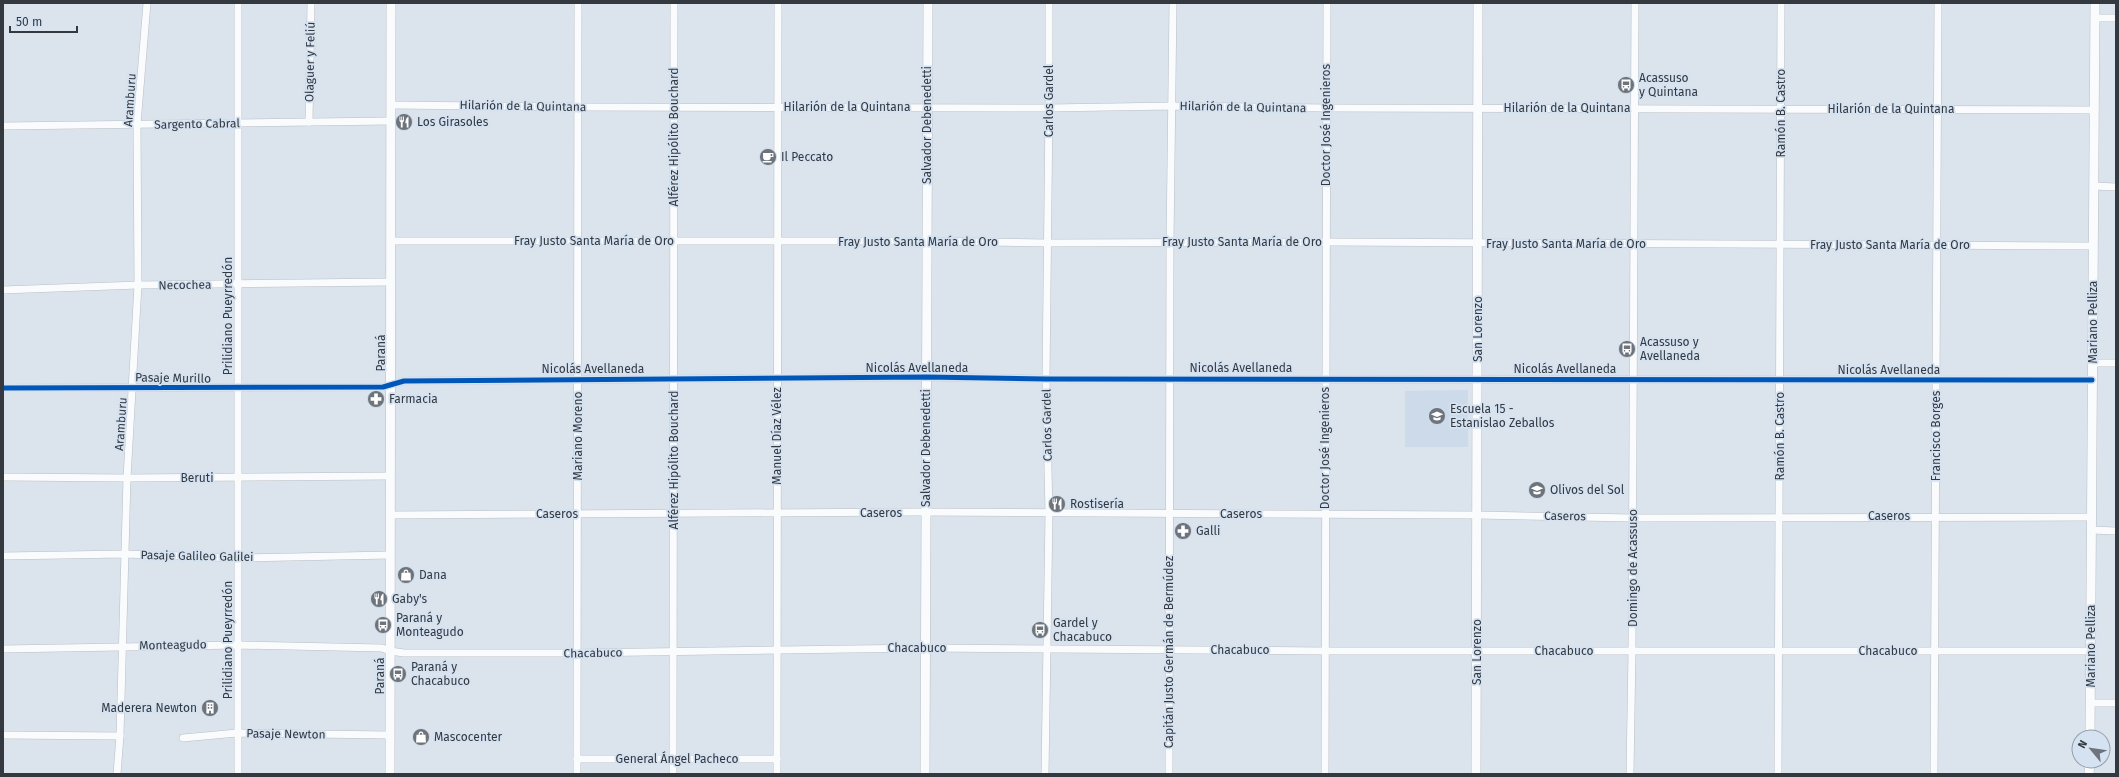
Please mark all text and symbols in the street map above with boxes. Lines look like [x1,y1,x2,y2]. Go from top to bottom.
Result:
scale bar [10,8,77,34]
text: 50 m [16,15,42,29]
street label: Olaguer y Feliú [302,22,318,102]
street label: Doctor José Ingenieros [1319,63,1333,186]
street label: Carlos Gardel [1042,64,1056,137]
street label: Salvador Debenedetti [920,66,934,184]
street label: Alférez Hipólito Bouchard [667,68,681,206]
street label: Ramón B. Castro [1774,69,1788,157]
place label: Acassuso y Quintana [1639,71,1698,99]
street label: Aramburu [121,73,139,127]
bus stop icon: Acassuso y Quintana [1616,75,1636,95]
street label: Hilarión de la Quintana [459,98,587,114]
street label: Hilarión de la Quintana [1179,99,1307,115]
street label: Hilarión de la Quintana [784,100,910,114]
street label: Hilarión de la Quintana [1504,101,1630,115]
street label: Hilarión de la Quintana [1828,102,1954,116]
restaurant icon: Los Girasoles [394,112,414,132]
place label: Los Girasoles [417,115,489,129]
street label: Sargento Cabral [154,116,241,132]
cafe icon: Il Peccato [758,147,778,167]
place label: Il Peccato [781,150,833,164]
street label: Fray Justo Santa María de Oro [514,234,674,248]
street label: Fray Justo Santa María de Oro [838,235,998,249]
street label: Fray Justo Santa María de Oro [1162,235,1322,249]
street label: Fray Justo Santa María de Oro [1486,237,1646,251]
street label: Fray Justo Santa María de Oro [1810,238,1970,252]
street label: Prilidiano Pueyrredón [221,257,235,375]
street label: Necochea [158,278,212,292]
street label: Mariano Pelliza [2086,281,2100,363]
street label: San Lorenzo [1471,296,1485,362]
street label: Paraná [374,334,388,372]
place label: Acassuso y Avellaneda [1640,335,1700,363]
bus stop icon: Acassuso y Avellaneda [1617,339,1637,359]
street label: Nicolás Avellaneda [866,361,968,375]
street label: Nicolás Avellaneda [1190,361,1292,375]
street label: Nicolás Avellaneda [542,362,644,376]
street label: Nicolás Avellaneda [1514,362,1616,376]
street label: Nicolás Avellaneda [1838,363,1940,377]
street label: Pasaje Murillo [135,370,211,386]
street label: Doctor José Ingenieros [1318,386,1332,509]
street label: Manuel Díaz Vélez [770,387,784,485]
street label: Carlos Gardel [1039,388,1055,461]
pharmacy icon: Farmacia [366,389,386,409]
street label: Salvador Debenedetti [919,389,933,507]
street label: Francisco Borges [1929,390,1943,481]
street label: Alférez Hipólito Bouchard [667,391,681,529]
place label: Farmacia [389,392,438,406]
street label: Mariano Moreno [571,392,585,480]
street label: Ramón B. Castro [1773,392,1787,480]
street label: Aramburu [112,397,130,451]
place label: Escuela 15 - Estanislao Zeballos [1450,402,1555,430]
school or university icon: Escuela 15 - Estanislao Zeballos [1427,406,1447,426]
street label: Beruti [180,471,214,485]
school or university icon: Olivos del Sol [1527,480,1547,500]
place label: Olivos del Sol [1550,483,1625,497]
restaurant icon: Rostisería [1047,494,1067,514]
place label: Rostisería [1070,497,1124,511]
street label: Caseros [860,506,902,520]
street label: Caseros [536,507,578,521]
street label: Caseros [1220,507,1262,521]
street label: Caseros [1544,509,1587,523]
street label: Domingo de Acassuso [1626,509,1640,627]
street label: Caseros [1868,509,1910,523]
pharmacy icon: Galli [1173,521,1193,541]
place label: Galli [1196,524,1220,538]
street label: Pasaje Galileo Galilei [140,548,254,564]
street label: Capitán Justo Germán de Bermúdez [1162,556,1176,748]
shop icon: Dana [396,565,416,585]
place label: Dana [419,568,447,582]
street label: Prilidiano Pueyrredón [221,581,235,699]
restaurant icon: Gaby's [369,589,389,609]
place label: Gaby's [392,592,428,606]
street label: Mariano Pelliza [2084,605,2098,687]
place label: Paraná y Monteagudo [396,611,464,639]
bus stop icon: Paraná y Monteagudo [373,615,393,635]
place label: Gardel y Chacabuco [1053,616,1112,644]
street label: San Lorenzo [1470,619,1484,685]
bus stop icon: Gardel y Chacabuco [1030,620,1050,640]
street label: Monteagudo [139,637,207,653]
street label: Chacabuco [888,641,946,655]
street label: Chacabuco [1211,643,1269,657]
street label: Chacabuco [1535,644,1593,658]
street label: Chacabuco [1859,644,1917,658]
street label: Chacabuco [563,645,623,661]
street label: Paraná [373,657,387,695]
place label: Paraná y Chacabuco [411,660,470,688]
bus stop icon: Paraná y Chacabuco [388,664,408,684]
building icon: Maderera Newton [200,698,220,718]
place label: Maderera Newton [101,701,197,715]
street label: Pasaje Newton [246,726,326,742]
shop icon: Mascocenter [411,727,431,747]
north arrow [2071,729,2111,769]
place label: Mascocenter [434,730,503,744]
text: N [2075,738,2090,751]
street label: General Ángel Pacheco [616,751,738,766]

